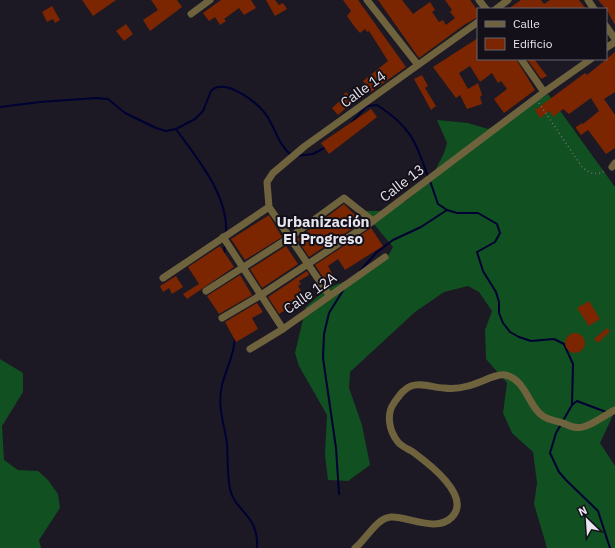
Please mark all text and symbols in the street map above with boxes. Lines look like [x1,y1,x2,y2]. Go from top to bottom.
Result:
legend [477,8,607,60]
text: Calle [513,16,540,31]
text: Edificio [513,36,553,51]
street label: Calle 14 [337,67,389,111]
street label: Calle 13 [376,160,428,206]
district label: Urbanización El Progreso [276,212,370,248]
street label: Calle 12A [280,268,340,318]
north arrow [567,500,607,540]
text: N [576,503,589,519]

